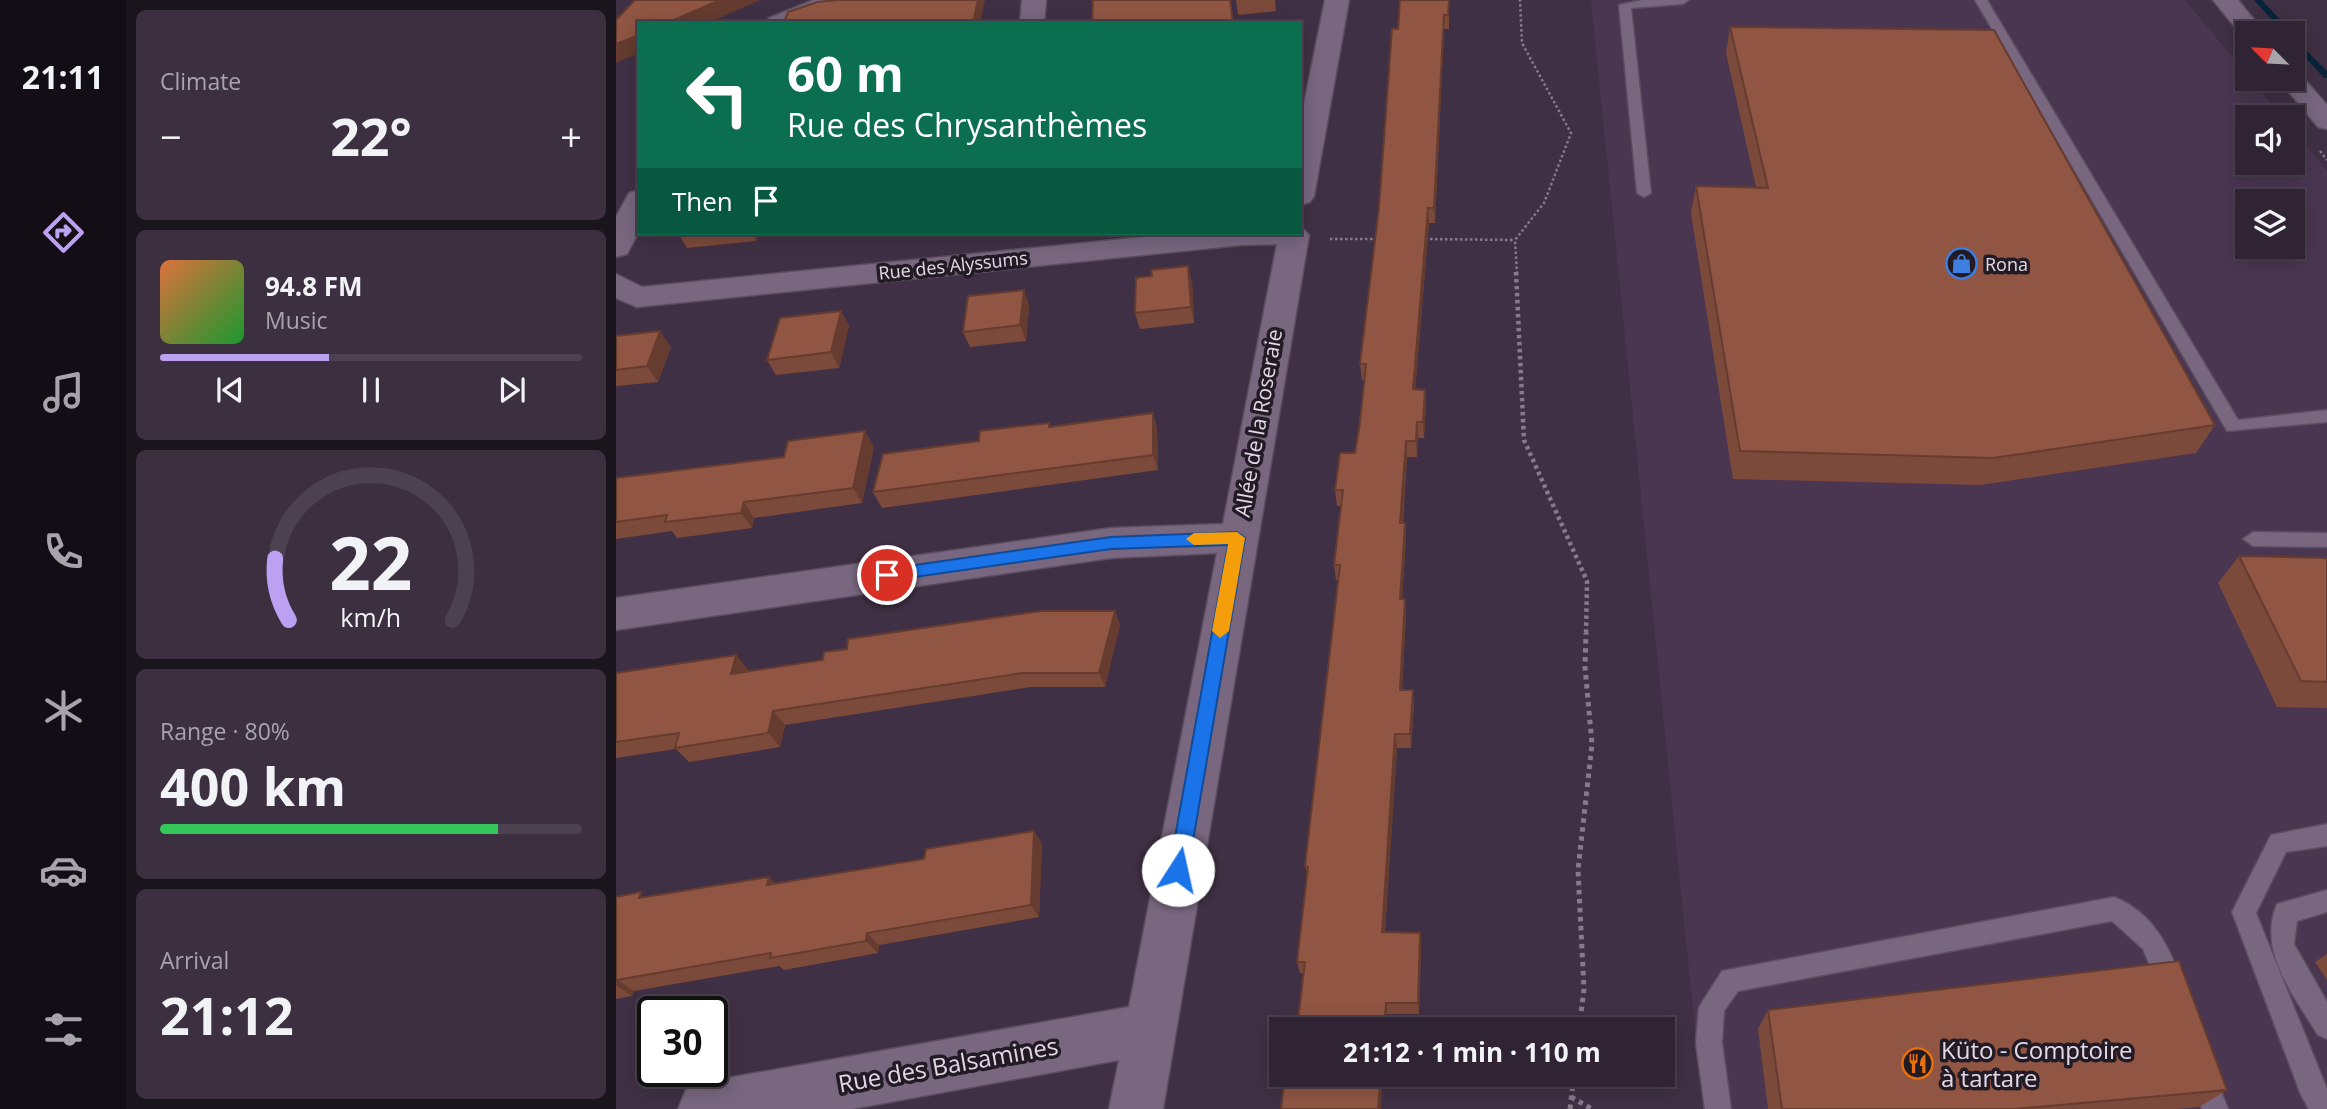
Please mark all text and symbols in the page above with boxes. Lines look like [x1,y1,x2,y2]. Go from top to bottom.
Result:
north arrow [2235,21,2305,91]
map controls [2235,21,2305,259]
text: 60 m [787,40,904,106]
icon: left [672,49,763,140]
text: 21:11 [22,55,104,98]
text: Climate [160,65,241,97]
text: 22° [330,100,412,171]
text: Rue des Chrysanthèmes [787,103,1147,146]
button: sound [2235,105,2305,175]
text: − [160,110,182,162]
text: + [560,110,582,162]
icon: arrive [747,182,785,220]
text: Then [672,183,733,219]
button: layers [2235,189,2305,259]
icon: directions [39,208,88,257]
street label: Rue des Alyssums [877,245,1029,285]
shop icon: Rona [1945,247,1979,281]
place label: Rona [1985,252,2028,276]
text: 94.8 FM [265,268,363,304]
text: Music [265,304,328,336]
street label: Allée de la Roseraie [1228,327,1288,519]
icon: music [39,368,88,417]
icon: previous [211,371,249,409]
icon: pause [352,371,390,409]
icon: next [493,371,531,409]
text: 22 [329,513,413,612]
icon: phone [39,527,88,576]
pin [857,545,917,605]
icon: arrive [868,556,906,594]
text: km/h [341,600,401,634]
icon: climate [39,686,88,735]
text: Range · 80% [160,715,290,747]
text: 400 km [160,750,346,821]
position arrow [1141,833,1215,907]
icon: car [39,846,88,895]
text: Arrival [160,944,229,976]
text: 21:12 [160,979,294,1050]
speed limit sign: 30 [637,996,728,1087]
icon: filters [39,1005,88,1054]
street label: Rue des Balsamines [835,1028,1061,1100]
place label: Küto - Comptoire à tartare [1941,1033,2132,1094]
text: 21:12 · 1 min · 110 m [1343,1034,1601,1070]
restaurant icon: Küto - Comptoire à tartare [1901,1046,1935,1080]

